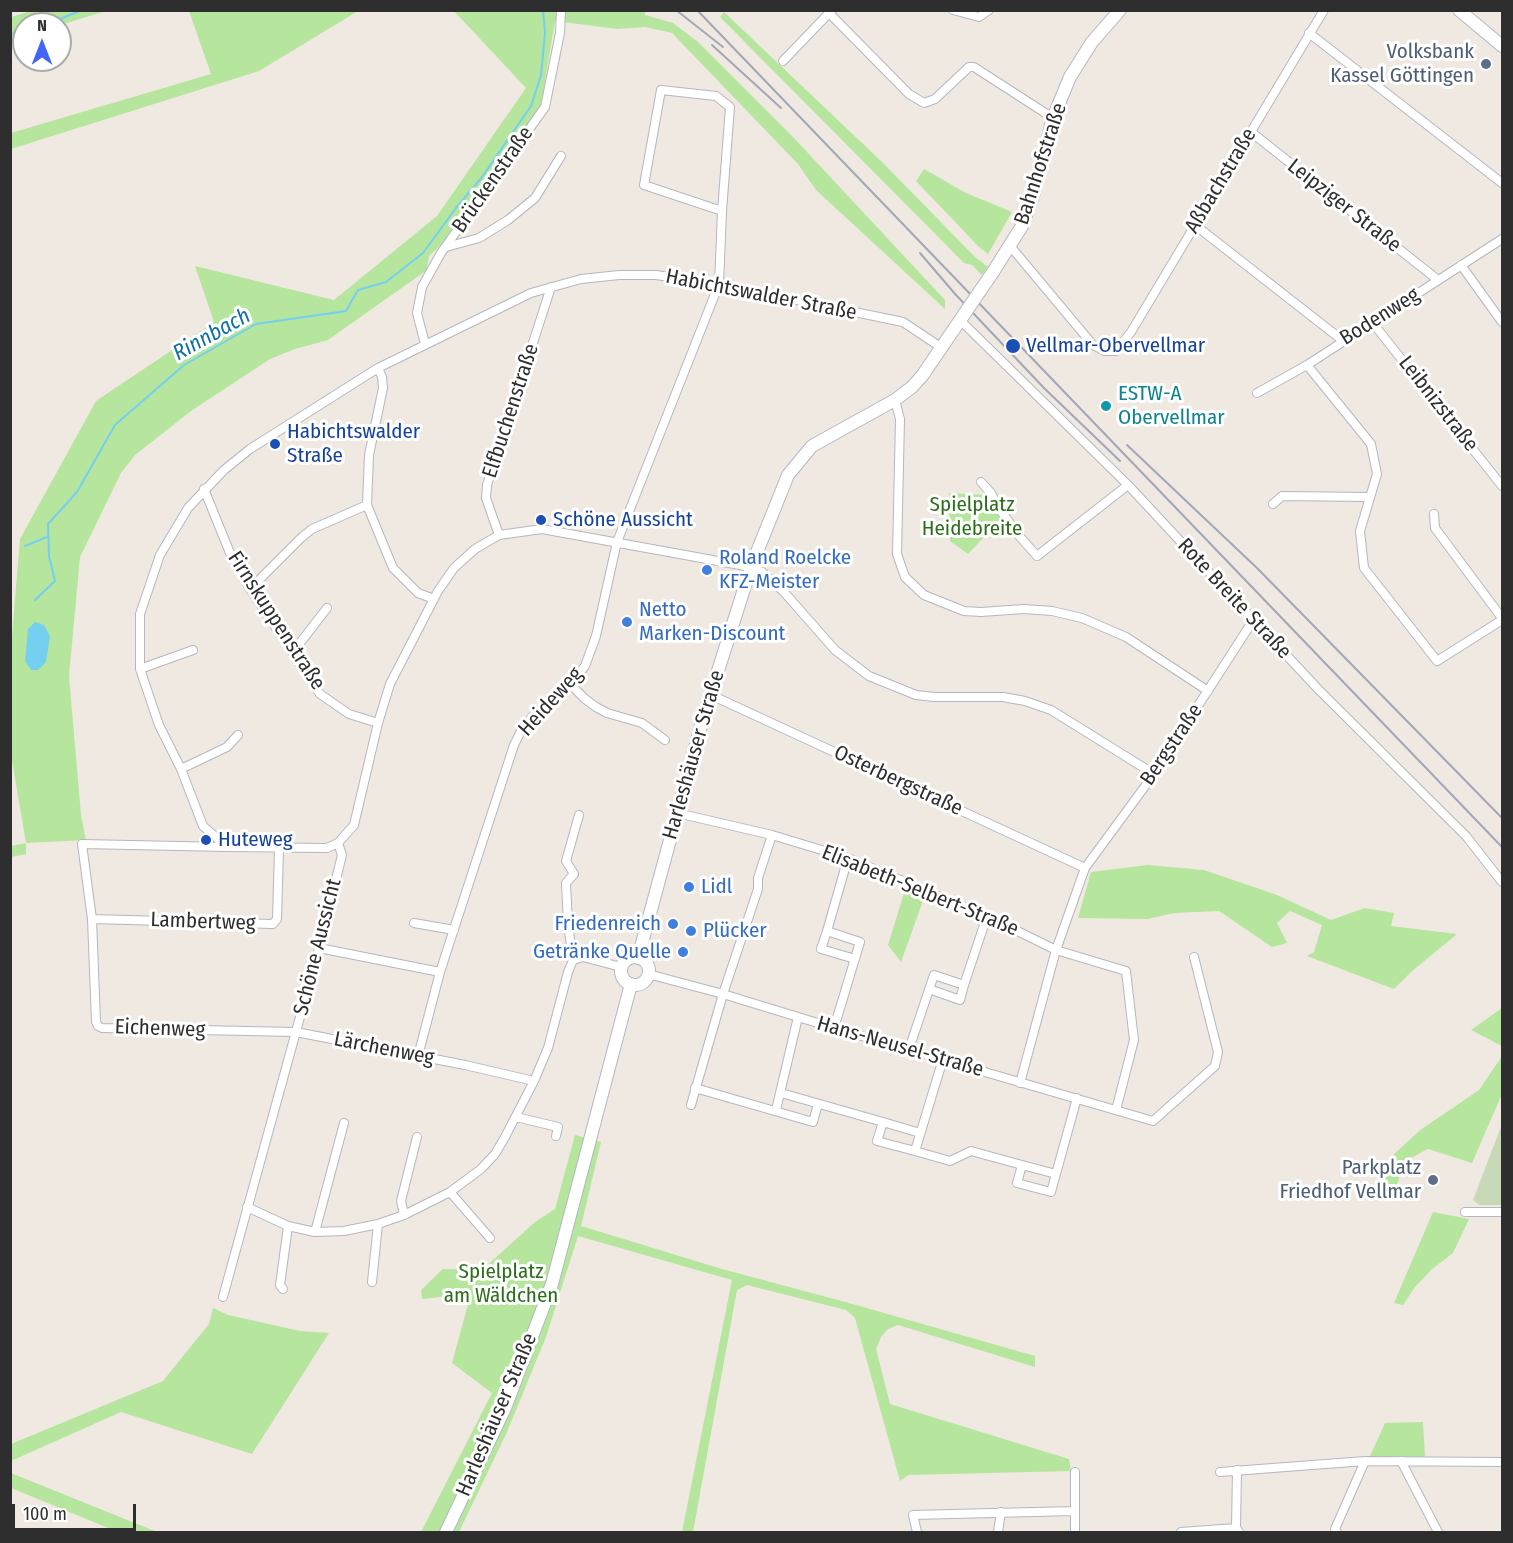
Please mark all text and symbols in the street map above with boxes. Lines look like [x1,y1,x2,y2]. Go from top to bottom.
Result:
north arrow [12,12,72,72]
text: N [37,16,47,35]
place label: Volksbank Kassel Göttingen [1330,39,1474,89]
marker: Volksbank Kassel Göttingen [1479,57,1493,71]
street label: Bahnhofstraße [1009,100,1073,228]
street label: Brückenstraße [447,122,539,238]
street label: Aßbachstraße [1180,124,1262,238]
street label: Leipziger Straße [1282,154,1406,258]
street label: Habichtswalder Straße [663,264,859,326]
street label: Bodenweg [1335,283,1425,351]
water label: Rinnbach [169,303,255,367]
place label: Vellmar-Obervellmar [1026,333,1205,359]
marker: Vellmar-Obervellmar [1004,337,1022,355]
street label: Elfbuchenstraße [477,341,545,481]
street label: Leibnizstraße [1393,351,1483,457]
place label: ESTW-A Obervellmar [1118,381,1225,431]
marker: ESTW-A Obervellmar [1099,399,1113,413]
place label: Habichtswalder Straße [287,419,420,469]
marker: Habichtswalder Straße [268,437,282,451]
park label: Spielplatz Heidebreite [922,492,1022,542]
place label: Schöne Aussicht [553,507,693,533]
marker: Schöne Aussicht [534,513,548,527]
street label: Rote Breite Straße [1172,533,1296,665]
place label: Roland Roelcke KFZ-Meister [719,545,851,595]
street label: Firnskuppenstraße [222,547,330,695]
marker: Roland Roelcke KFZ-Meister [700,563,714,577]
place label: Netto Marken-Discount [639,597,785,647]
marker: Netto Marken-Discount [620,615,634,629]
street label: Heideweg [514,662,588,742]
street label: Harleshäuser Straße [658,667,730,843]
street label: Bergstraße [1136,699,1208,791]
street label: Osterbergstraße [830,740,966,822]
place label: Huteweg [218,827,293,853]
marker: Huteweg [199,833,213,847]
street label: Elisabeth-Selbert-Straße [818,840,1022,942]
place label: Lidl [701,874,732,900]
street label: Schöne Aussicht [289,876,347,1018]
marker: Lidl [682,880,696,894]
street label: Lambertweg [150,908,256,936]
place label: Friedenreich [554,911,661,937]
marker: Friedenreich [666,917,680,931]
place label: Plücker [703,918,767,944]
marker: Plücker [684,924,698,938]
place label: Getränke Quelle [533,939,671,965]
marker: Getränke Quelle [676,945,690,959]
street label: Hans-Neusel-Straße [814,1011,986,1083]
street label: Eichenweg [114,1015,206,1043]
street label: Lärchenweg [332,1027,436,1071]
place label: Parkplatz Friedhof Vellmar [1279,1155,1421,1205]
marker: Parkplatz Friedhof Vellmar [1426,1173,1440,1187]
park label: Spielplatz am Wäldchen [444,1259,558,1309]
street label: Harleshäuser Straße [451,1330,543,1500]
scale bar [15,1492,140,1530]
text: 100 m [23,1503,67,1525]

